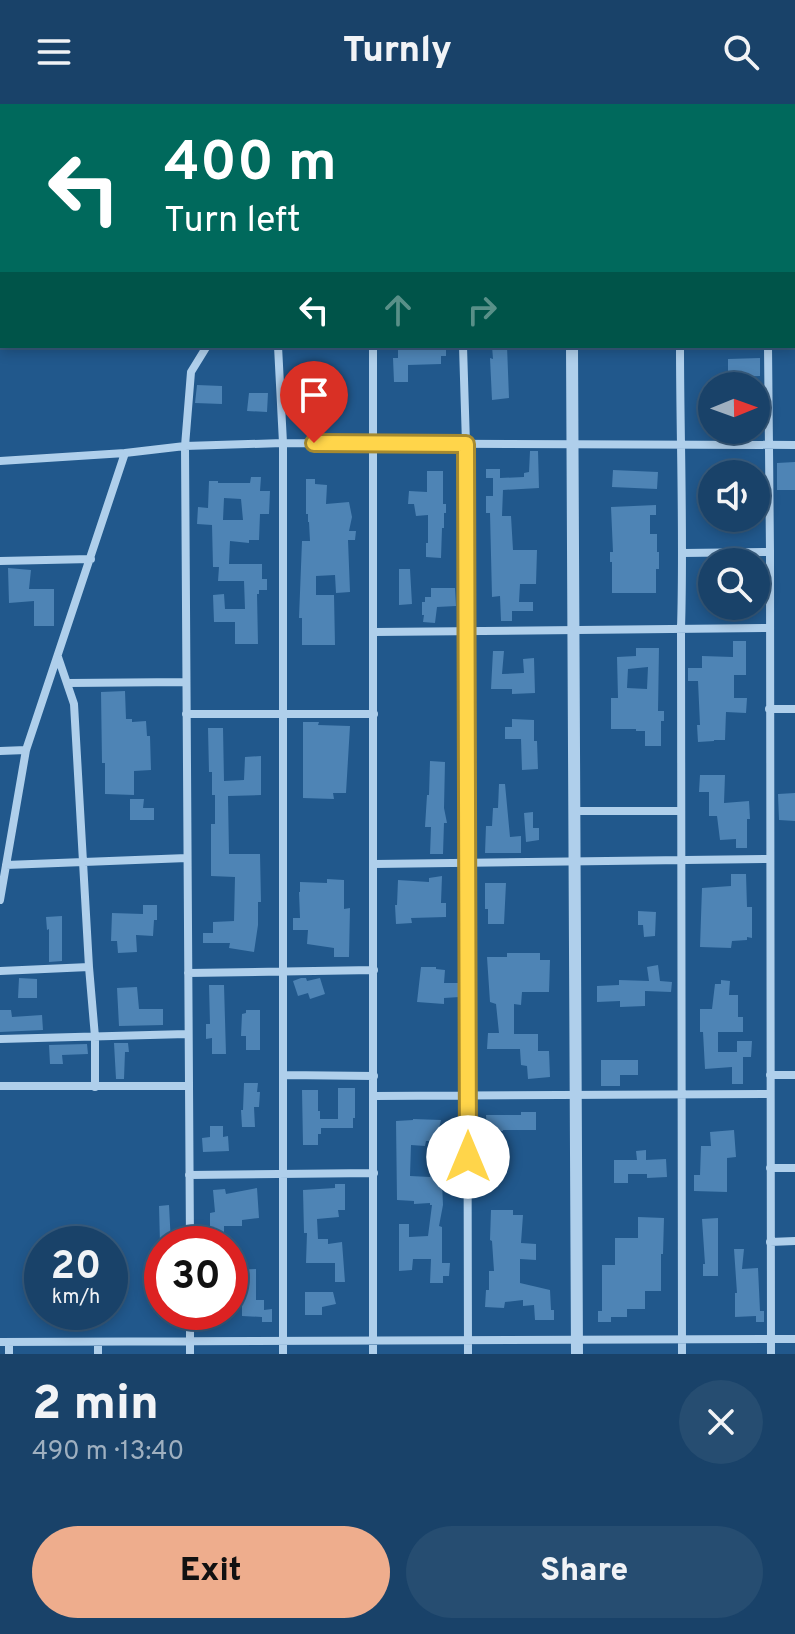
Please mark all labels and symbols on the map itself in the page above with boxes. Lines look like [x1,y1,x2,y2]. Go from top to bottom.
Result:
pin [280,361,348,443]
north arrow [698,372,770,444]
position arrow [426,1115,510,1199]
speed limit sign: 30 [144,1226,248,1330]

